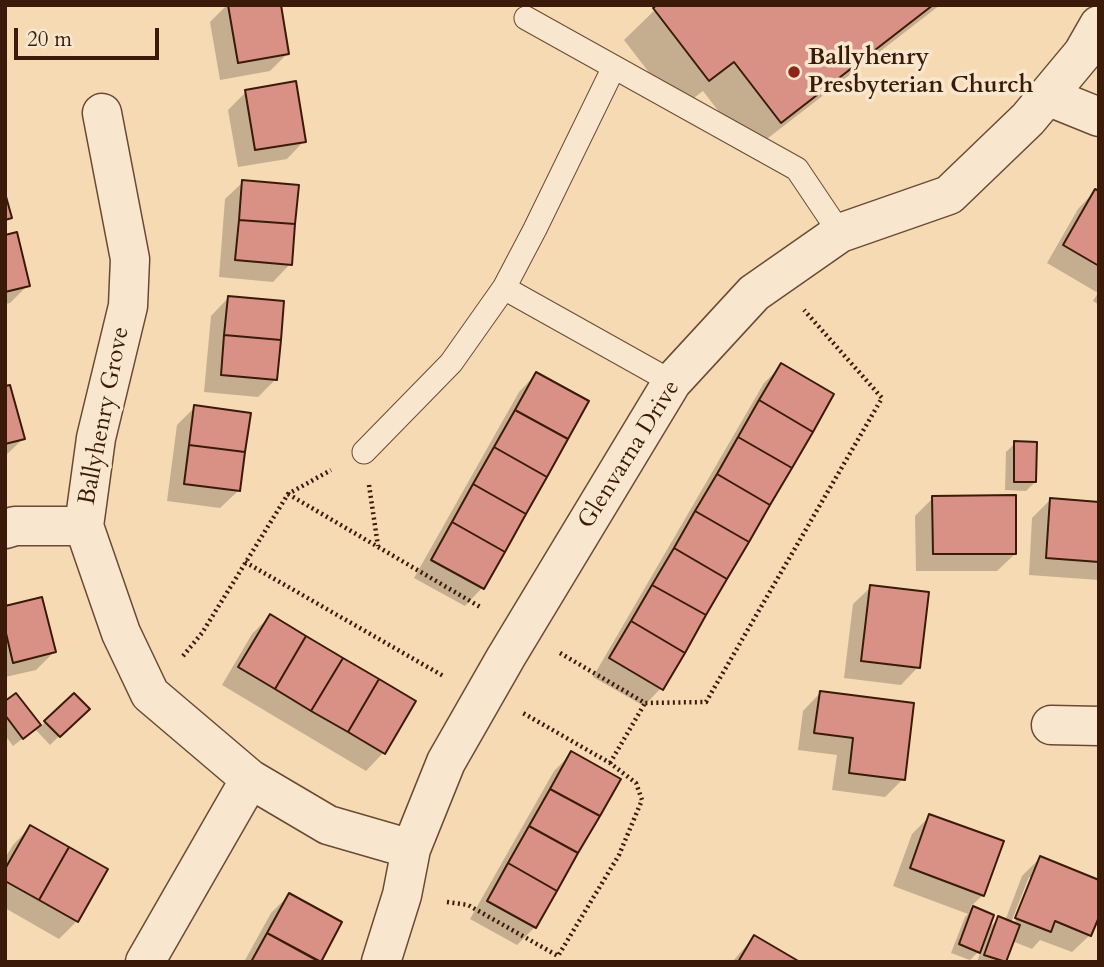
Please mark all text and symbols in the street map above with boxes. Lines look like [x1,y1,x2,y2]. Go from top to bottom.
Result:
scale bar [18,14,163,58]
text: 20 m [27,25,72,54]
place label: Ballyhenry Presbyterian Church [808,44,1034,100]
marker: Ballyhenry Presbyterian Church [786,64,802,80]
street label: Ballyhenry Grove [74,324,136,508]
street label: Glenvarna Drive [573,376,687,534]

